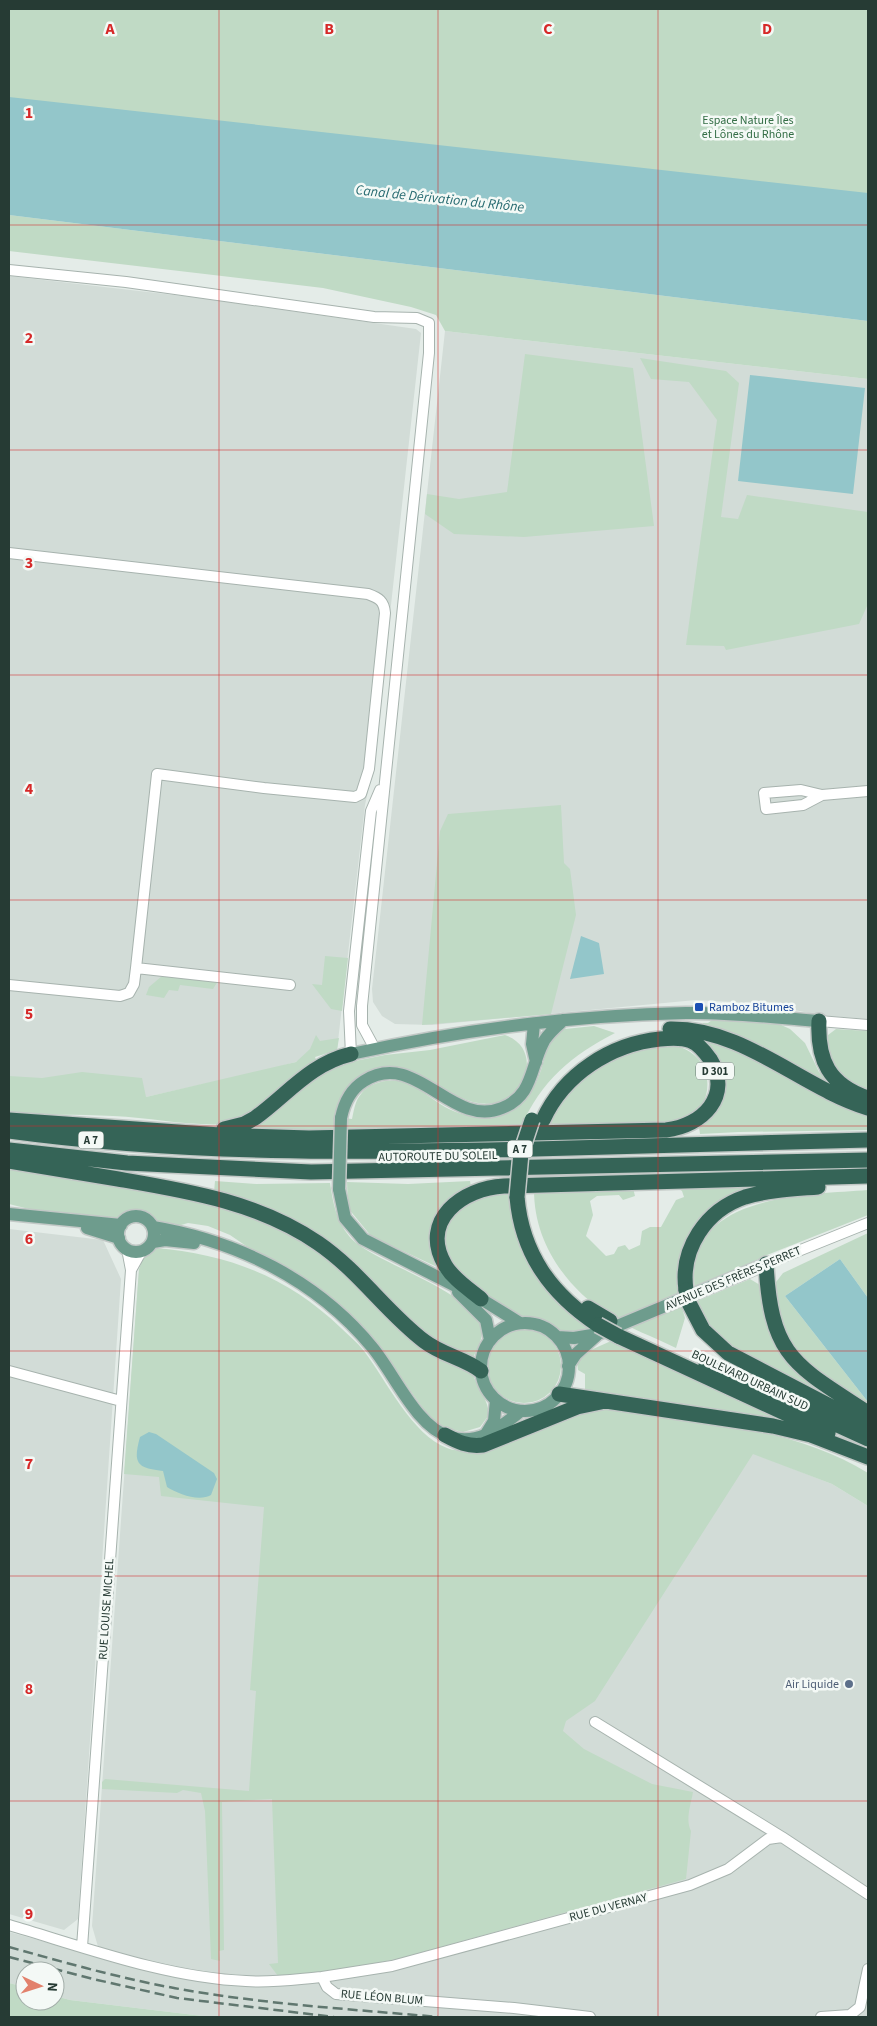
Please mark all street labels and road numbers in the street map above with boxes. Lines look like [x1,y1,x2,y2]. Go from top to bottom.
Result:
road number: D 301 [696,1062,734,1080]
road number: A 7 [78,1132,104,1148]
road number: A 7 [508,1140,532,1158]
street label: AUTOROUTE DU SOLEIL [378,1147,498,1166]
street label: AVENUE DES FRÈRES PERRET [663,1242,804,1315]
street label: BOULEVARD URBAIN SUD [689,1346,811,1415]
street label: RUE LOUISE MICHEL [94,1558,119,1660]
street label: RUE DU VERNAY [567,1889,649,1926]
street label: RUE LÉON BLUM [340,1985,424,2010]

